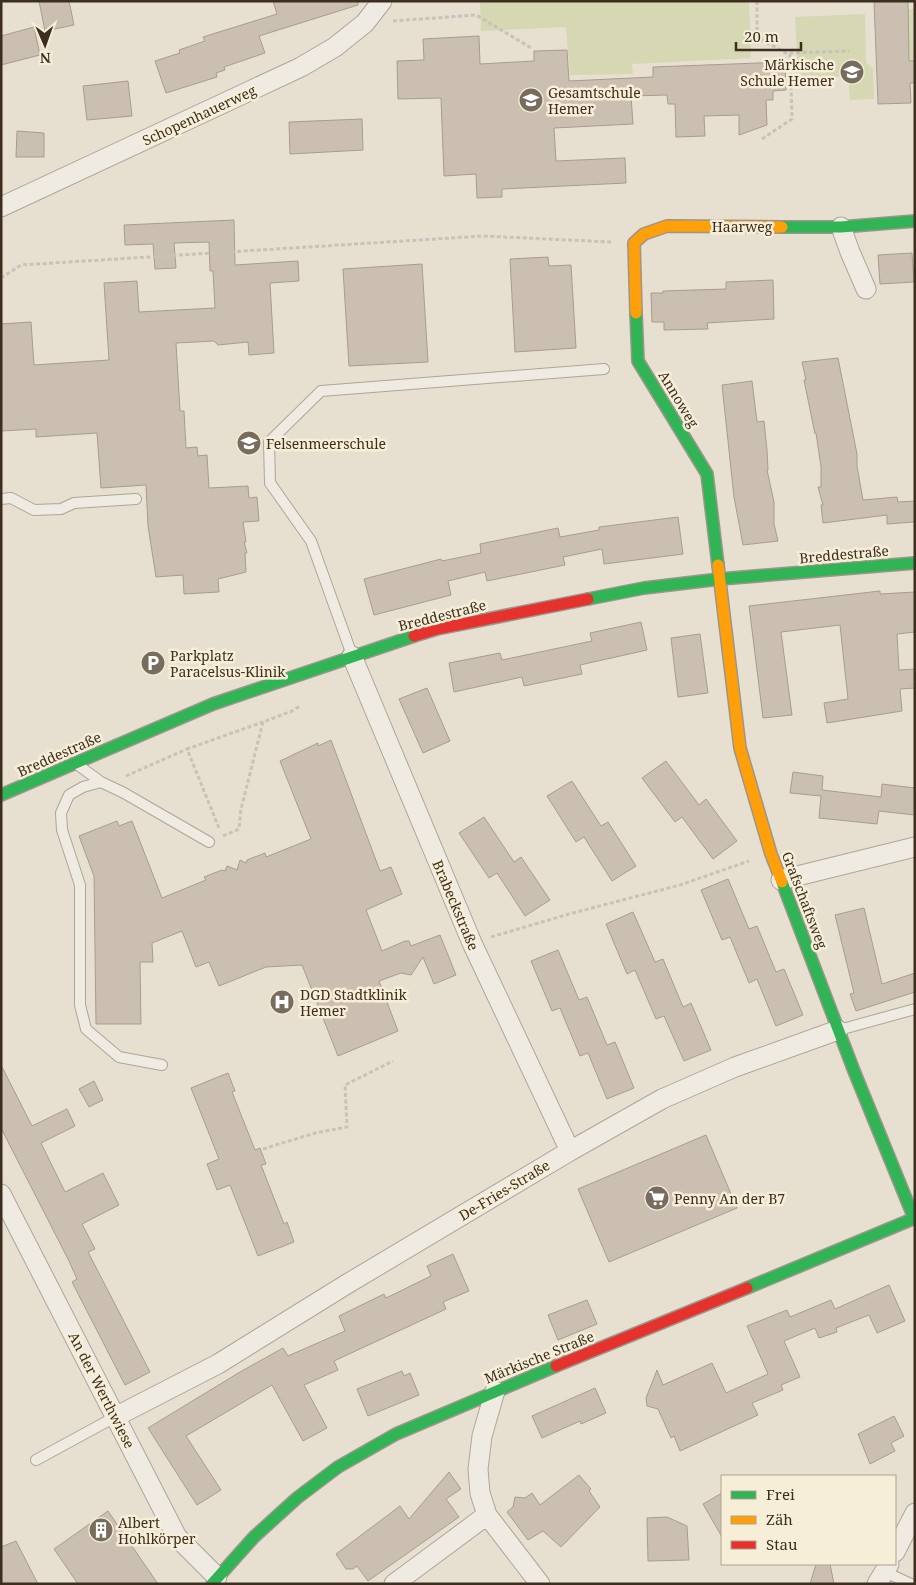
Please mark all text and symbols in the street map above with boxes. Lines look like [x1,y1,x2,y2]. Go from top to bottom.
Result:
north arrow [20,20,70,70]
scale bar [736,20,801,52]
text: 20 m [744,26,779,46]
text: N [40,49,51,68]
place label: Märkische Schule Hemer [740,55,834,90]
school or university icon: Märkische Schule Hemer [839,59,865,85]
street label: Schopenhauerweg [139,80,259,150]
place label: Gesamtschule Hemer [548,83,641,118]
school or university icon: Gesamtschule Hemer [518,87,544,113]
street label: Haarweg [712,217,773,236]
street label: Annoweg [655,367,704,431]
school or university icon: Felsenmeerschule [236,430,262,456]
place label: Felsenmeerschule [266,434,386,453]
street label: Breddestraße [798,541,890,567]
street label: Breddestraße [396,595,488,635]
place label: Parkplatz Paracelsus-Klinik [170,646,286,681]
parking icon: Parkplatz Paracelsus-Klinik [140,650,166,676]
street label: Breddestraße [14,727,104,781]
street label: Grafschaftsweg [778,849,832,952]
street label: Brabeckstraße [428,857,484,953]
place label: DGD Stadtklinik Hemer [300,985,407,1020]
hospital icon: DGD Stadtklinik Hemer [269,989,295,1015]
street label: De-Fries-Straße [455,1155,553,1225]
supermarket icon: Penny An der B7 [644,1185,670,1211]
place label: Penny An der B7 [674,1189,785,1208]
street label: Märkische Straße [481,1326,597,1388]
street label: An der Werthwiese [64,1328,140,1452]
legend [721,1475,896,1565]
text: Frei [766,1484,795,1504]
text: Zäh [766,1509,793,1529]
place label: Albert Hohlkörper [118,1513,196,1548]
building icon: Albert Hohlkörper [88,1517,114,1543]
text: Stau [766,1534,798,1554]

